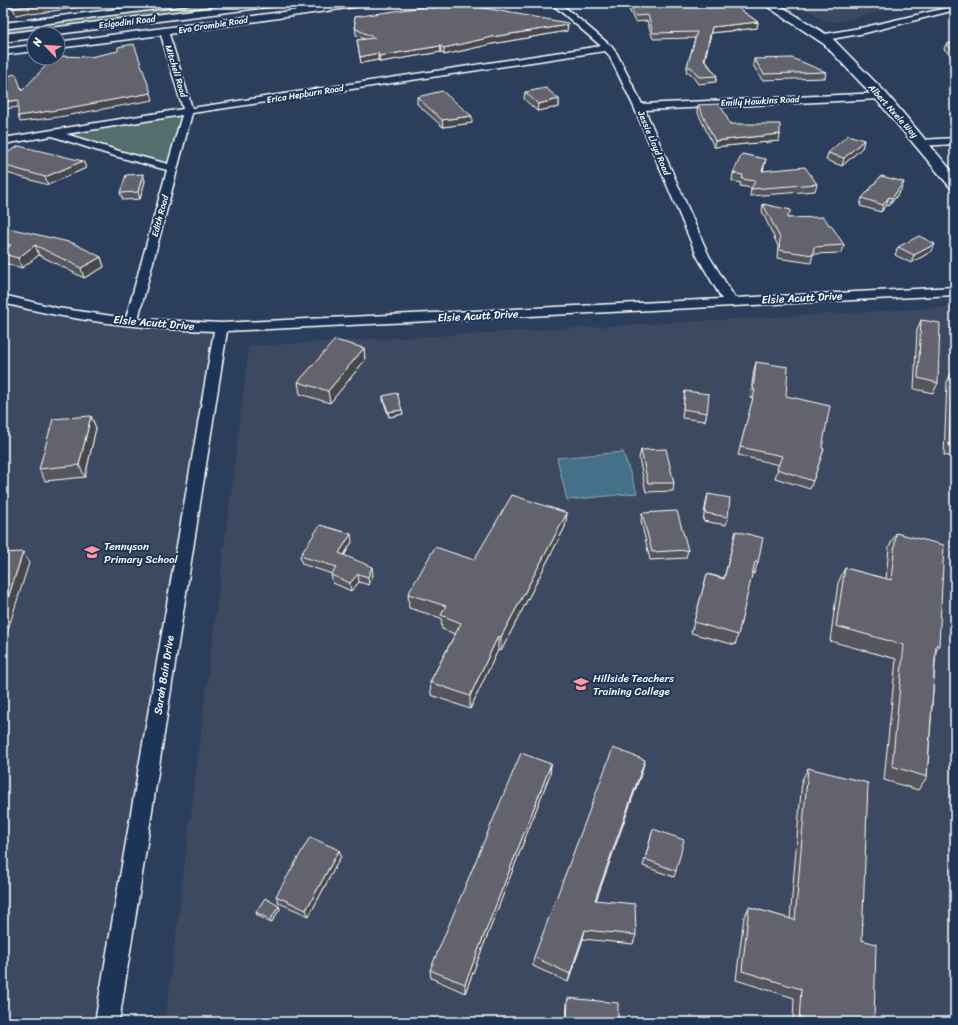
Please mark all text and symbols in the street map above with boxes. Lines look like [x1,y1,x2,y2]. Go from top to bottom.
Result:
street label: Esigodini Road [98,10,157,33]
street label: Eva Crombie Road [177,11,250,38]
north arrow [26,26,66,66]
text: N [27,34,48,50]
street label: Mitchell Road [160,43,192,100]
street label: Albert Nxele Way [863,79,922,142]
street label: Erica Hepburn Road [265,80,346,108]
street label: Emily Hawkins Road [720,91,801,111]
street label: Jessie Lloyd Road [633,107,675,179]
street label: Edith Road [147,192,174,239]
street label: Elsie Acutt Drive [761,286,843,310]
street label: Elsie Acutt Drive [437,304,519,328]
street label: Elsie Acutt Drive [113,310,196,336]
place label: Tennyson Primary School [104,537,179,569]
school or university icon: Tennyson Primary School [83,543,101,561]
street label: Sarah Bain Drive [148,633,180,716]
place label: Hillside Teachers Training College [593,669,675,701]
school or university icon: Hillside Teachers Training College [572,675,590,693]

